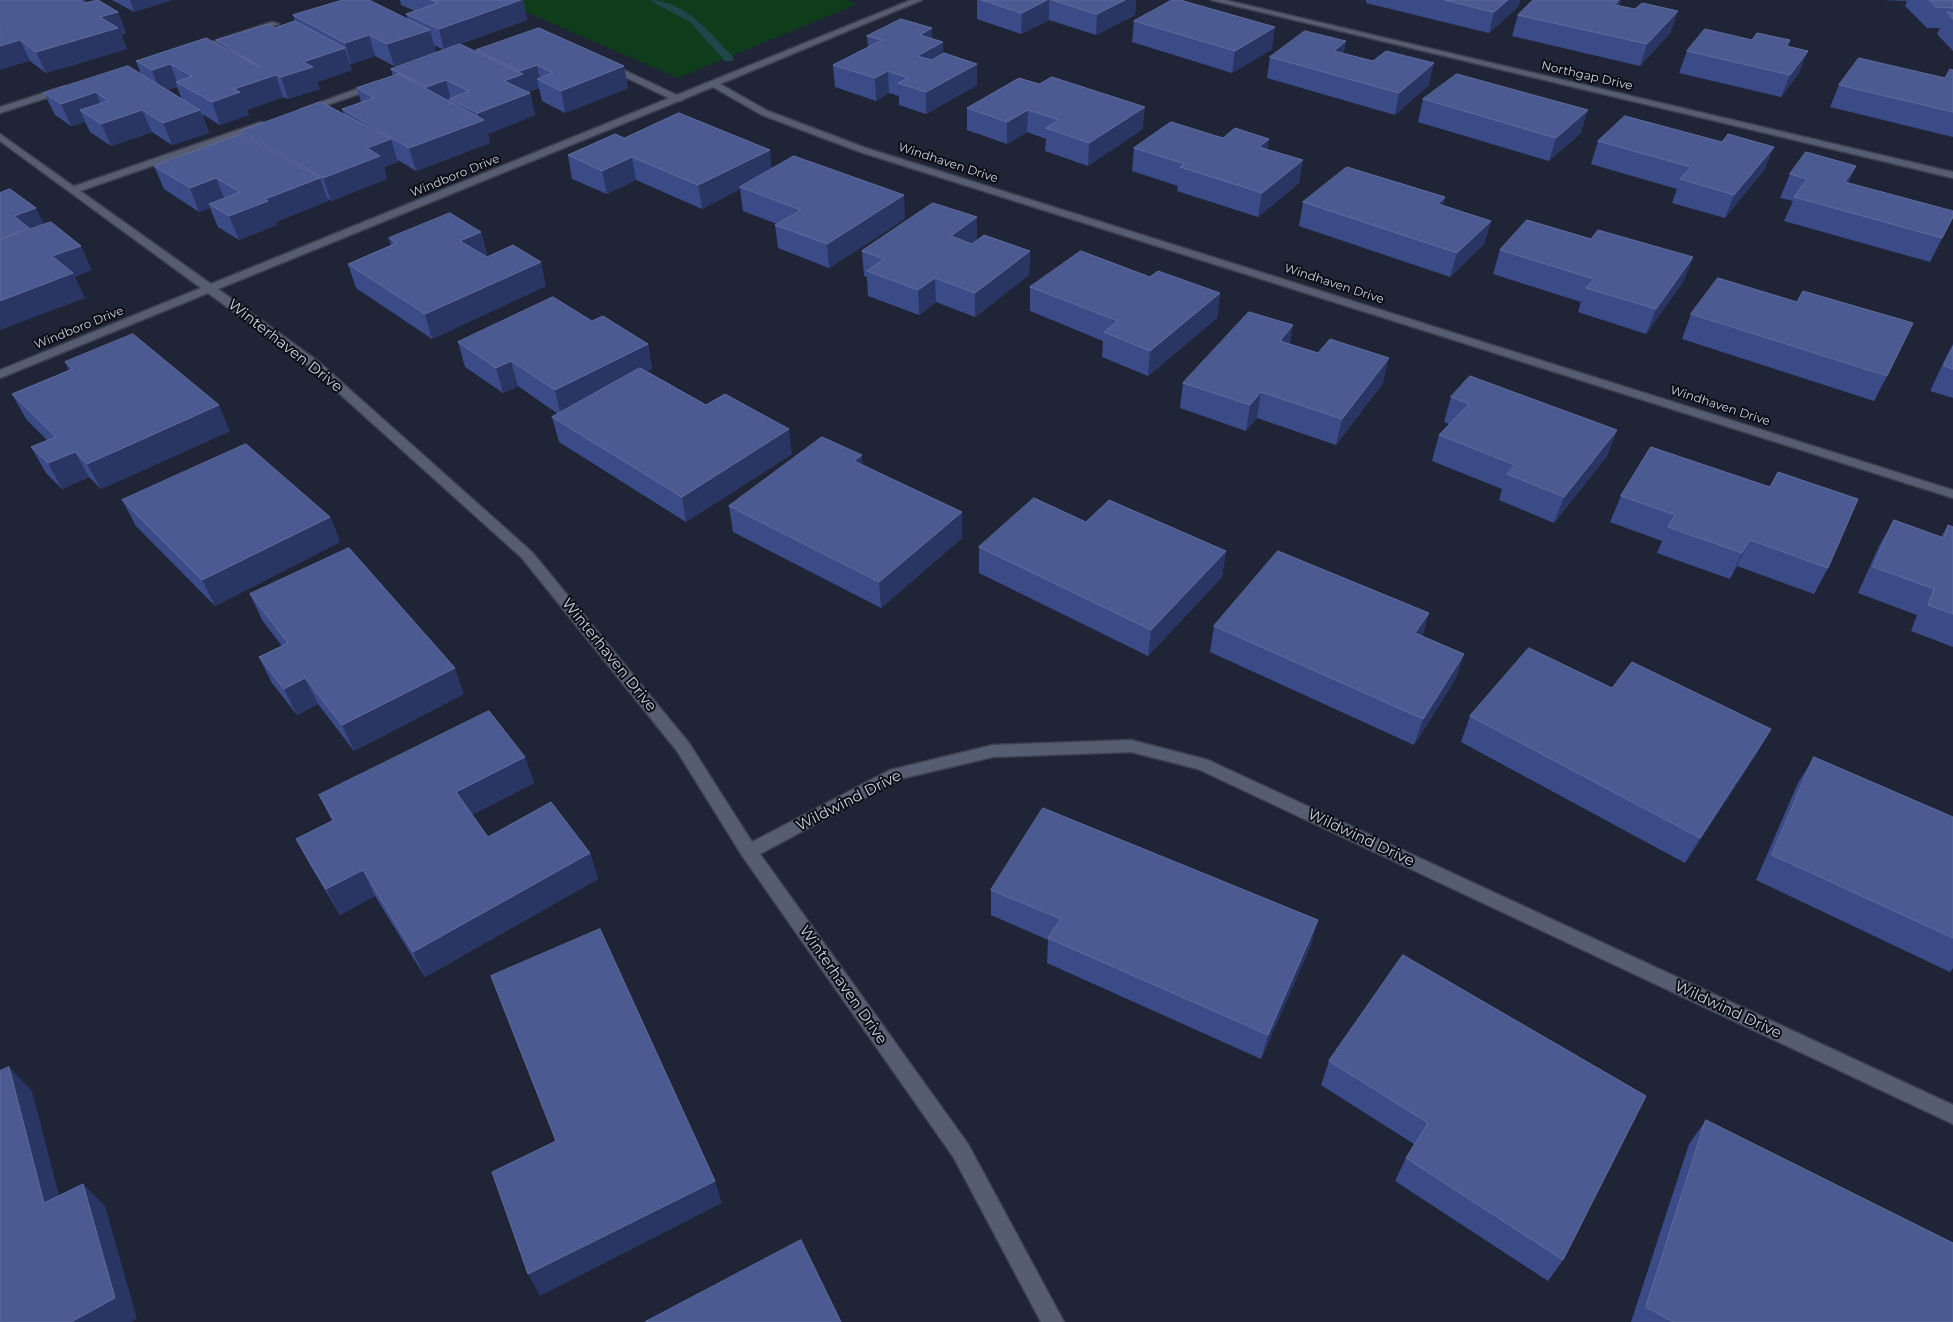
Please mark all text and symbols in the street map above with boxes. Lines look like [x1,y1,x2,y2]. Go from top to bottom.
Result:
street label: Northgap Drive [1540,58,1634,94]
street label: Windhaven Drive [896,140,1000,186]
street label: Windboro Drive [408,152,502,200]
street label: Windhaven Drive [1282,261,1386,307]
street label: Winterhaven Drive [224,296,346,396]
street label: Windboro Drive [32,304,126,352]
street label: Windhaven Drive [1668,383,1772,429]
street label: Winterhaven Drive [558,595,660,715]
street label: Wildwind Drive [794,767,904,835]
street label: Wildwind Drive [1305,805,1417,871]
street label: Winterhaven Drive [795,922,891,1048]
street label: Wildwind Drive [1672,977,1784,1043]

